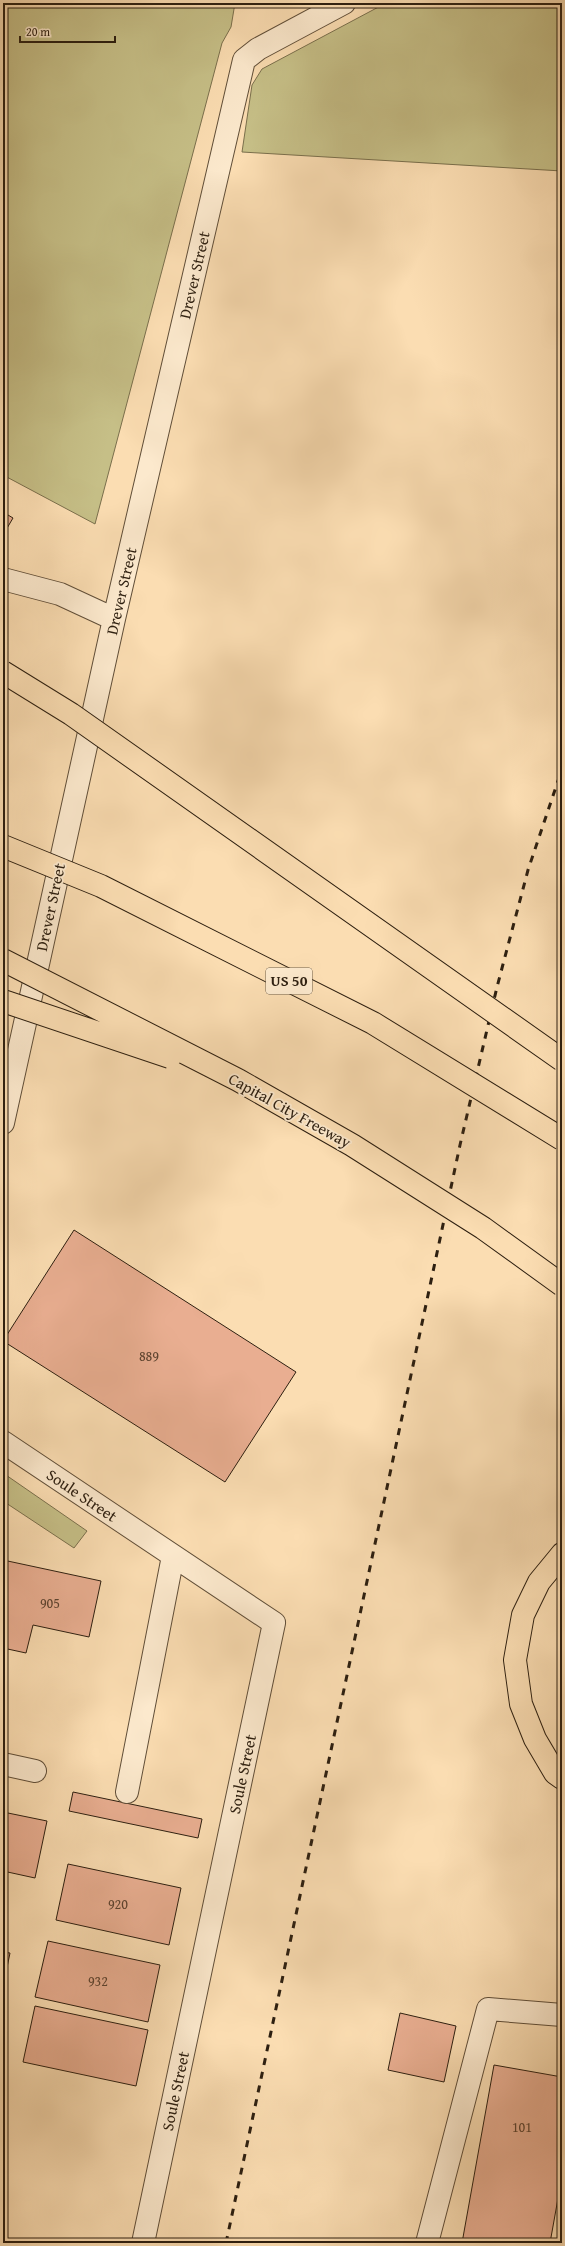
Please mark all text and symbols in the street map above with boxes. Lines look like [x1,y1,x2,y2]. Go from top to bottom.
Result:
scale bar [20,18,115,44]
text: 20 m [26,23,50,40]
street label: Drever Street [172,228,216,321]
street label: Drever Street [99,544,143,637]
street label: Drever Street [29,861,71,953]
road number: US 50 [266,968,312,994]
street label: Capital City Freeway [224,1066,356,1154]
house number: 889 [139,1346,159,1366]
street label: Soule Street [42,1463,122,1528]
house number: 905 [40,1593,60,1613]
street label: Soule Street [222,1732,262,1816]
house number: 920 [108,1894,128,1914]
house number: 932 [88,1971,108,1991]
street label: Soule Street [155,2049,195,2133]
house number: 101 [512,2117,532,2137]

